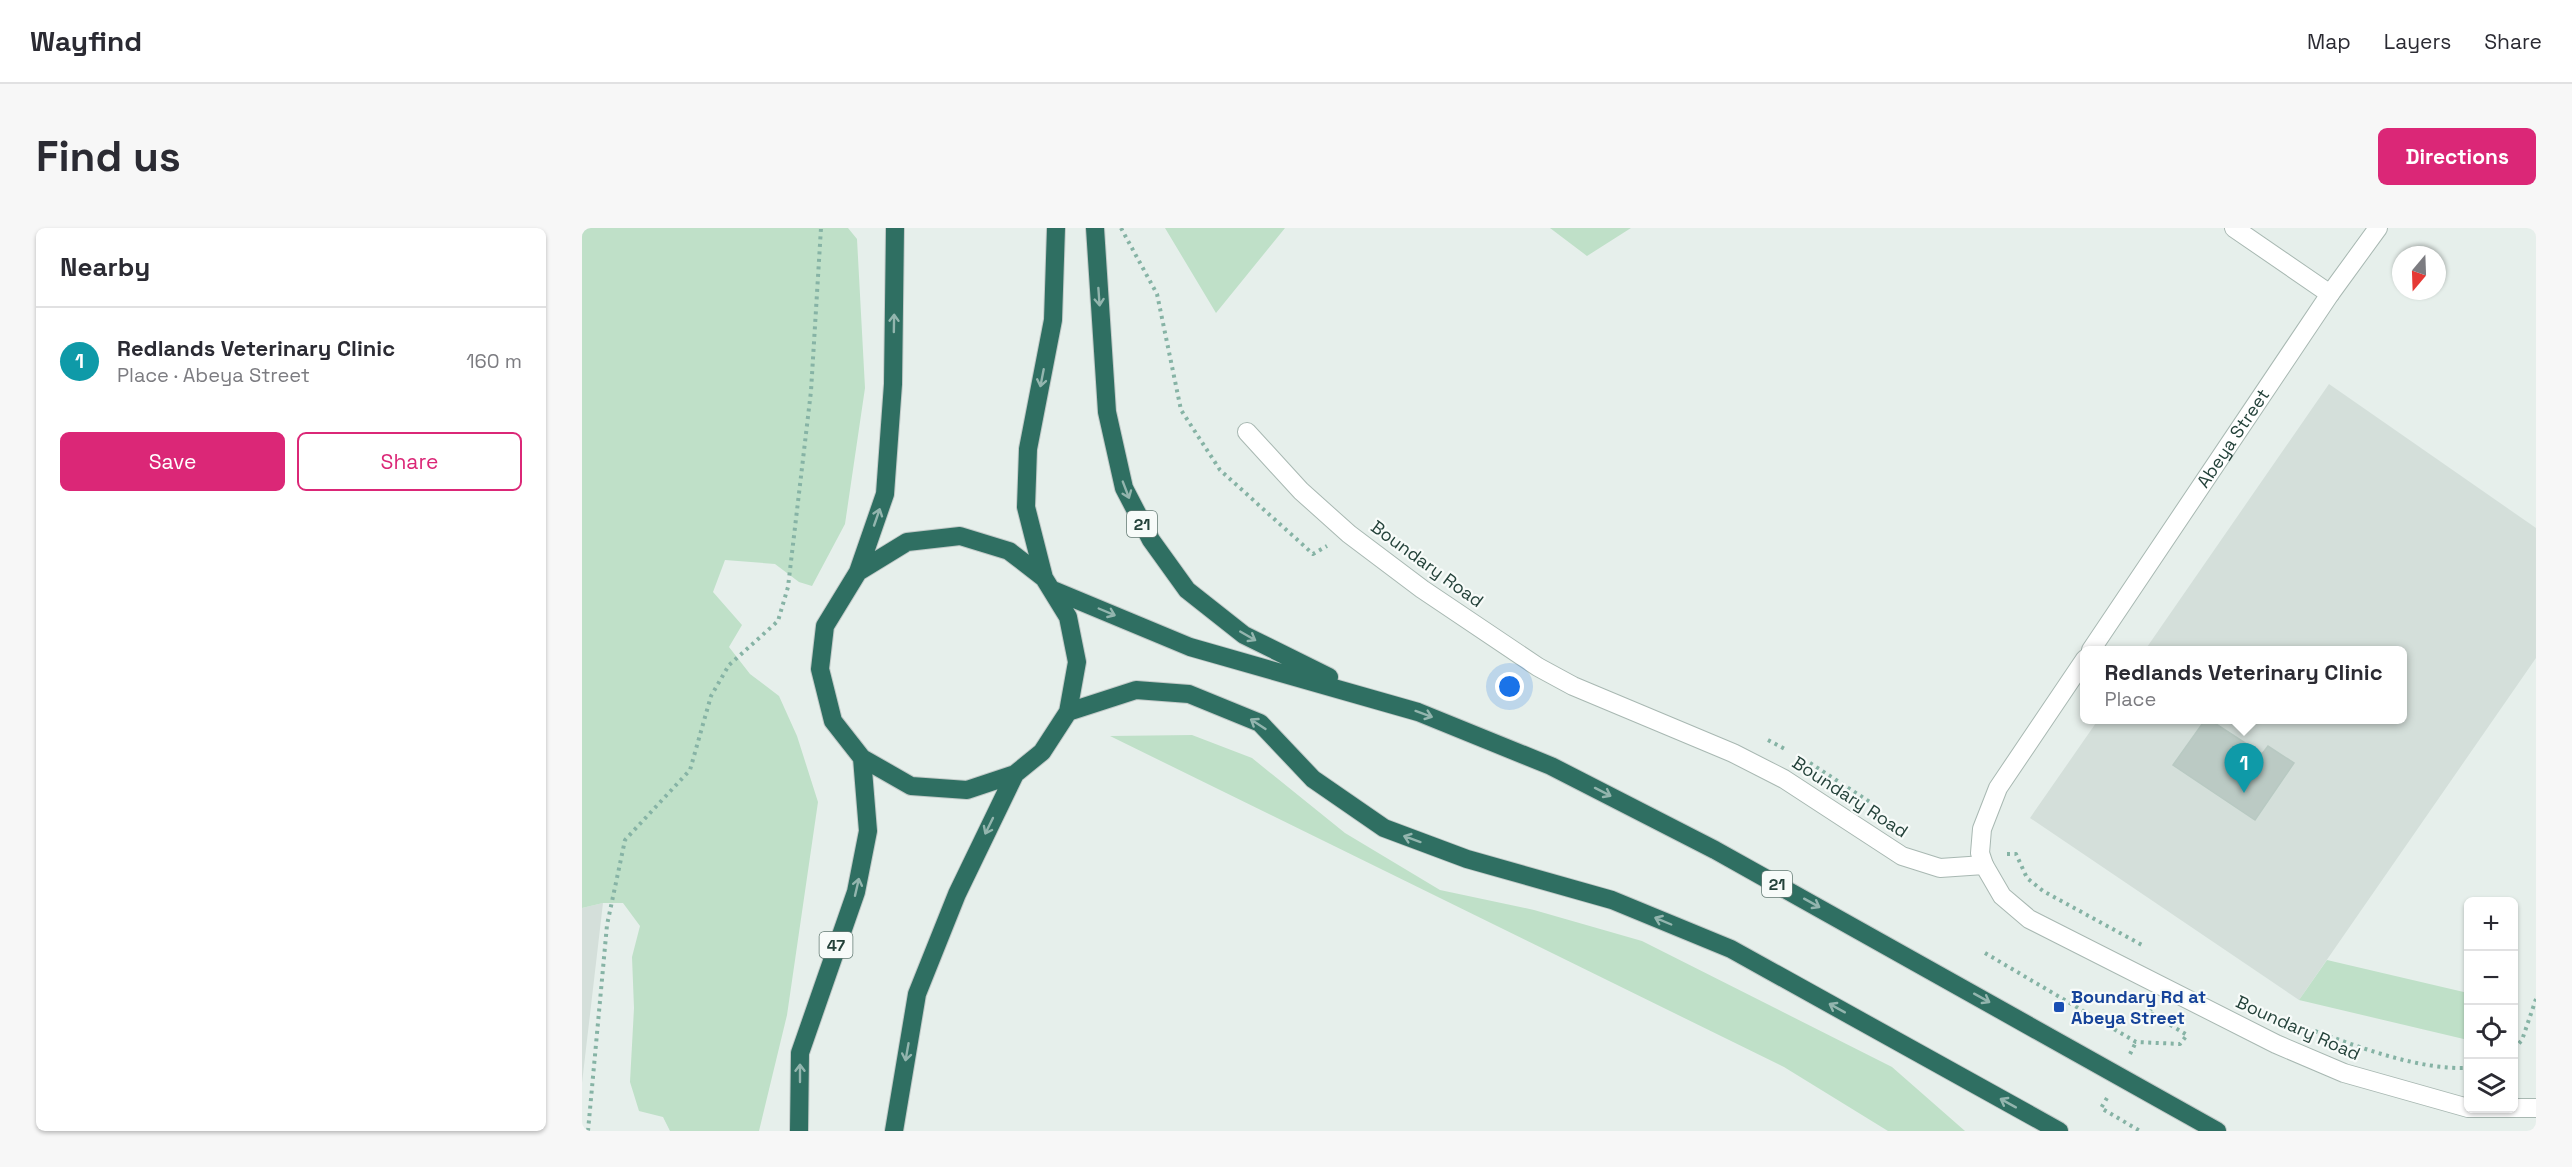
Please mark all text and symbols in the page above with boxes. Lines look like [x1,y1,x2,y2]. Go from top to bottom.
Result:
text: Wayfind [30,23,142,59]
text: Map [2307,28,2351,55]
text: Layers [2384,28,2451,55]
text: Share [2484,28,2542,55]
button: Directions [2378,128,2536,185]
text: Find us [36,130,181,183]
north arrow [2392,246,2446,300]
text: Nearby [60,250,150,284]
one-way arrow [1094,287,1105,307]
one-way arrow [888,314,900,334]
text: Redlands Veterinary Clinic [117,334,395,362]
text: 1 [75,348,84,374]
text: 160 m [466,348,522,374]
text: Place · Abeya Street [117,362,310,388]
one-way arrow [1036,368,1047,387]
street label: Abeya Street [2191,384,2274,492]
button: Save [60,432,285,491]
button: Share [297,432,522,491]
one-way arrow [1121,480,1132,498]
one-way arrow [873,508,884,527]
road number: 21 [1127,511,1157,537]
street label: Boundary Road [1366,515,1488,612]
one-way arrow [1098,607,1116,619]
one-way arrow [1239,630,1256,642]
popup [2080,646,2407,724]
text: Redlands Veterinary Clinic [2104,658,2383,686]
your location [1495,672,1524,701]
text: Place [2104,686,2156,712]
one-way arrow [1414,709,1433,720]
one-way arrow [1250,718,1266,730]
pin: 1 [2224,744,2264,793]
street label: Boundary Road [1788,751,1913,843]
one-way arrow [1593,787,1611,798]
one-way arrow [983,817,995,835]
one-way arrow [1403,832,1422,843]
road number: 21 [1762,871,1792,897]
one-way arrow [851,878,863,897]
map controls [2464,897,2518,1113]
button: + [2464,897,2518,951]
one-way arrow [1803,898,1820,910]
one-way arrow [1655,915,1673,926]
road number: 47 [820,932,852,958]
button: − [2464,951,2518,1005]
place label: Boundary Rd at Abeya Street [2071,985,2206,1029]
street label: Boundary Road [2232,990,2364,1065]
one-way arrow [1973,992,1990,1004]
marker: Boundary Rd at Abeya Street [2052,1000,2066,1014]
one-way arrow [1829,1002,1847,1013]
button: locate [2464,1005,2518,1059]
one-way arrow [902,1041,913,1061]
button: layers [2464,1059,2518,1113]
one-way arrow [794,1063,806,1083]
one-way arrow [2000,1097,2017,1109]

